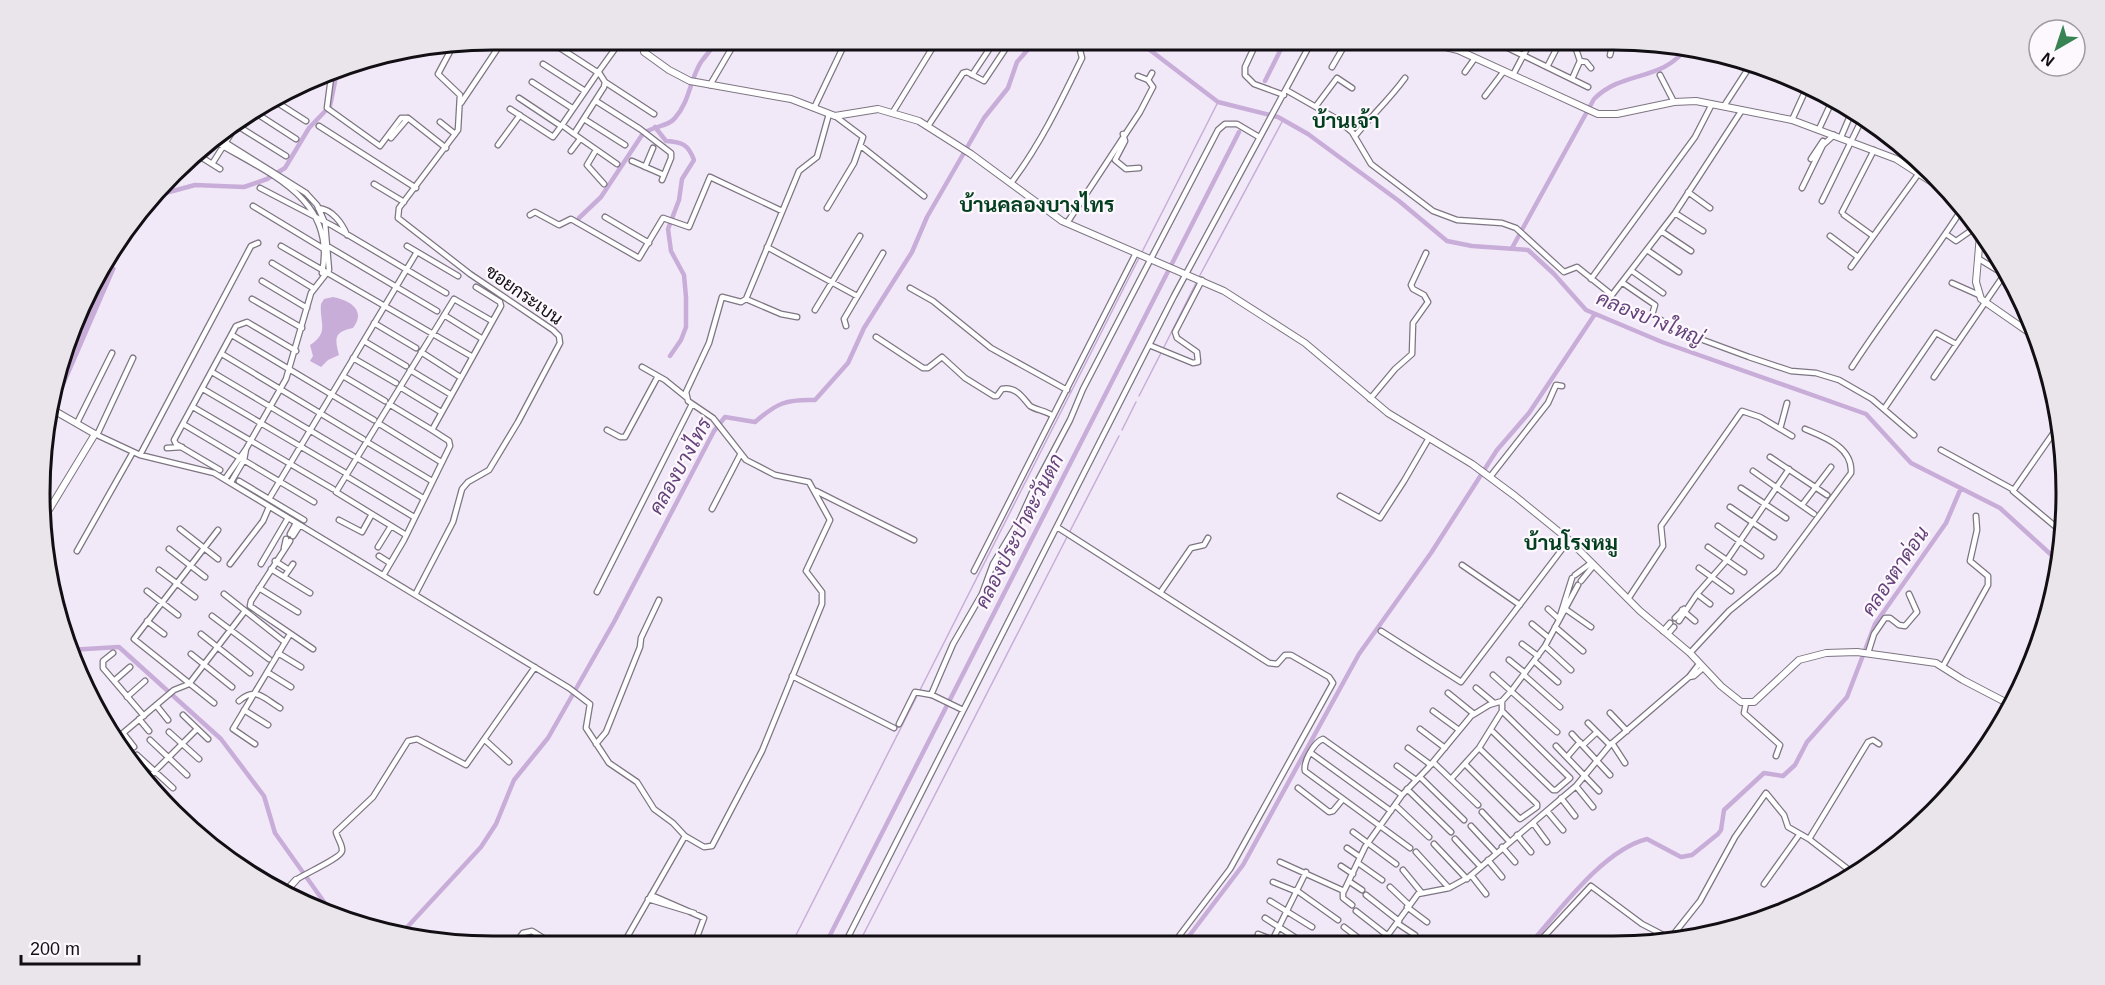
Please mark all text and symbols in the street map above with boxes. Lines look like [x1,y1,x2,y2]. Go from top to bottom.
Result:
north arrow [2027,18,2087,78]
text: N [2038,49,2058,70]
district label: บ้านเจ้า [1312,108,1380,132]
district label: บ้านคลองบางไทร [959,191,1115,216]
street label: ซอยกระเบน [482,261,566,329]
water label: คลองบางใหญ่ [1593,285,1708,351]
water label: คลองบางไทร [643,412,716,518]
water label: คลองประปาตะวันตก [970,450,1067,612]
water label: คลองตาด่อน [1856,522,1933,620]
district label: บ้านโรงหมู [1524,529,1618,557]
scale bar [21,928,140,966]
text: 200 m [30,939,80,959]

